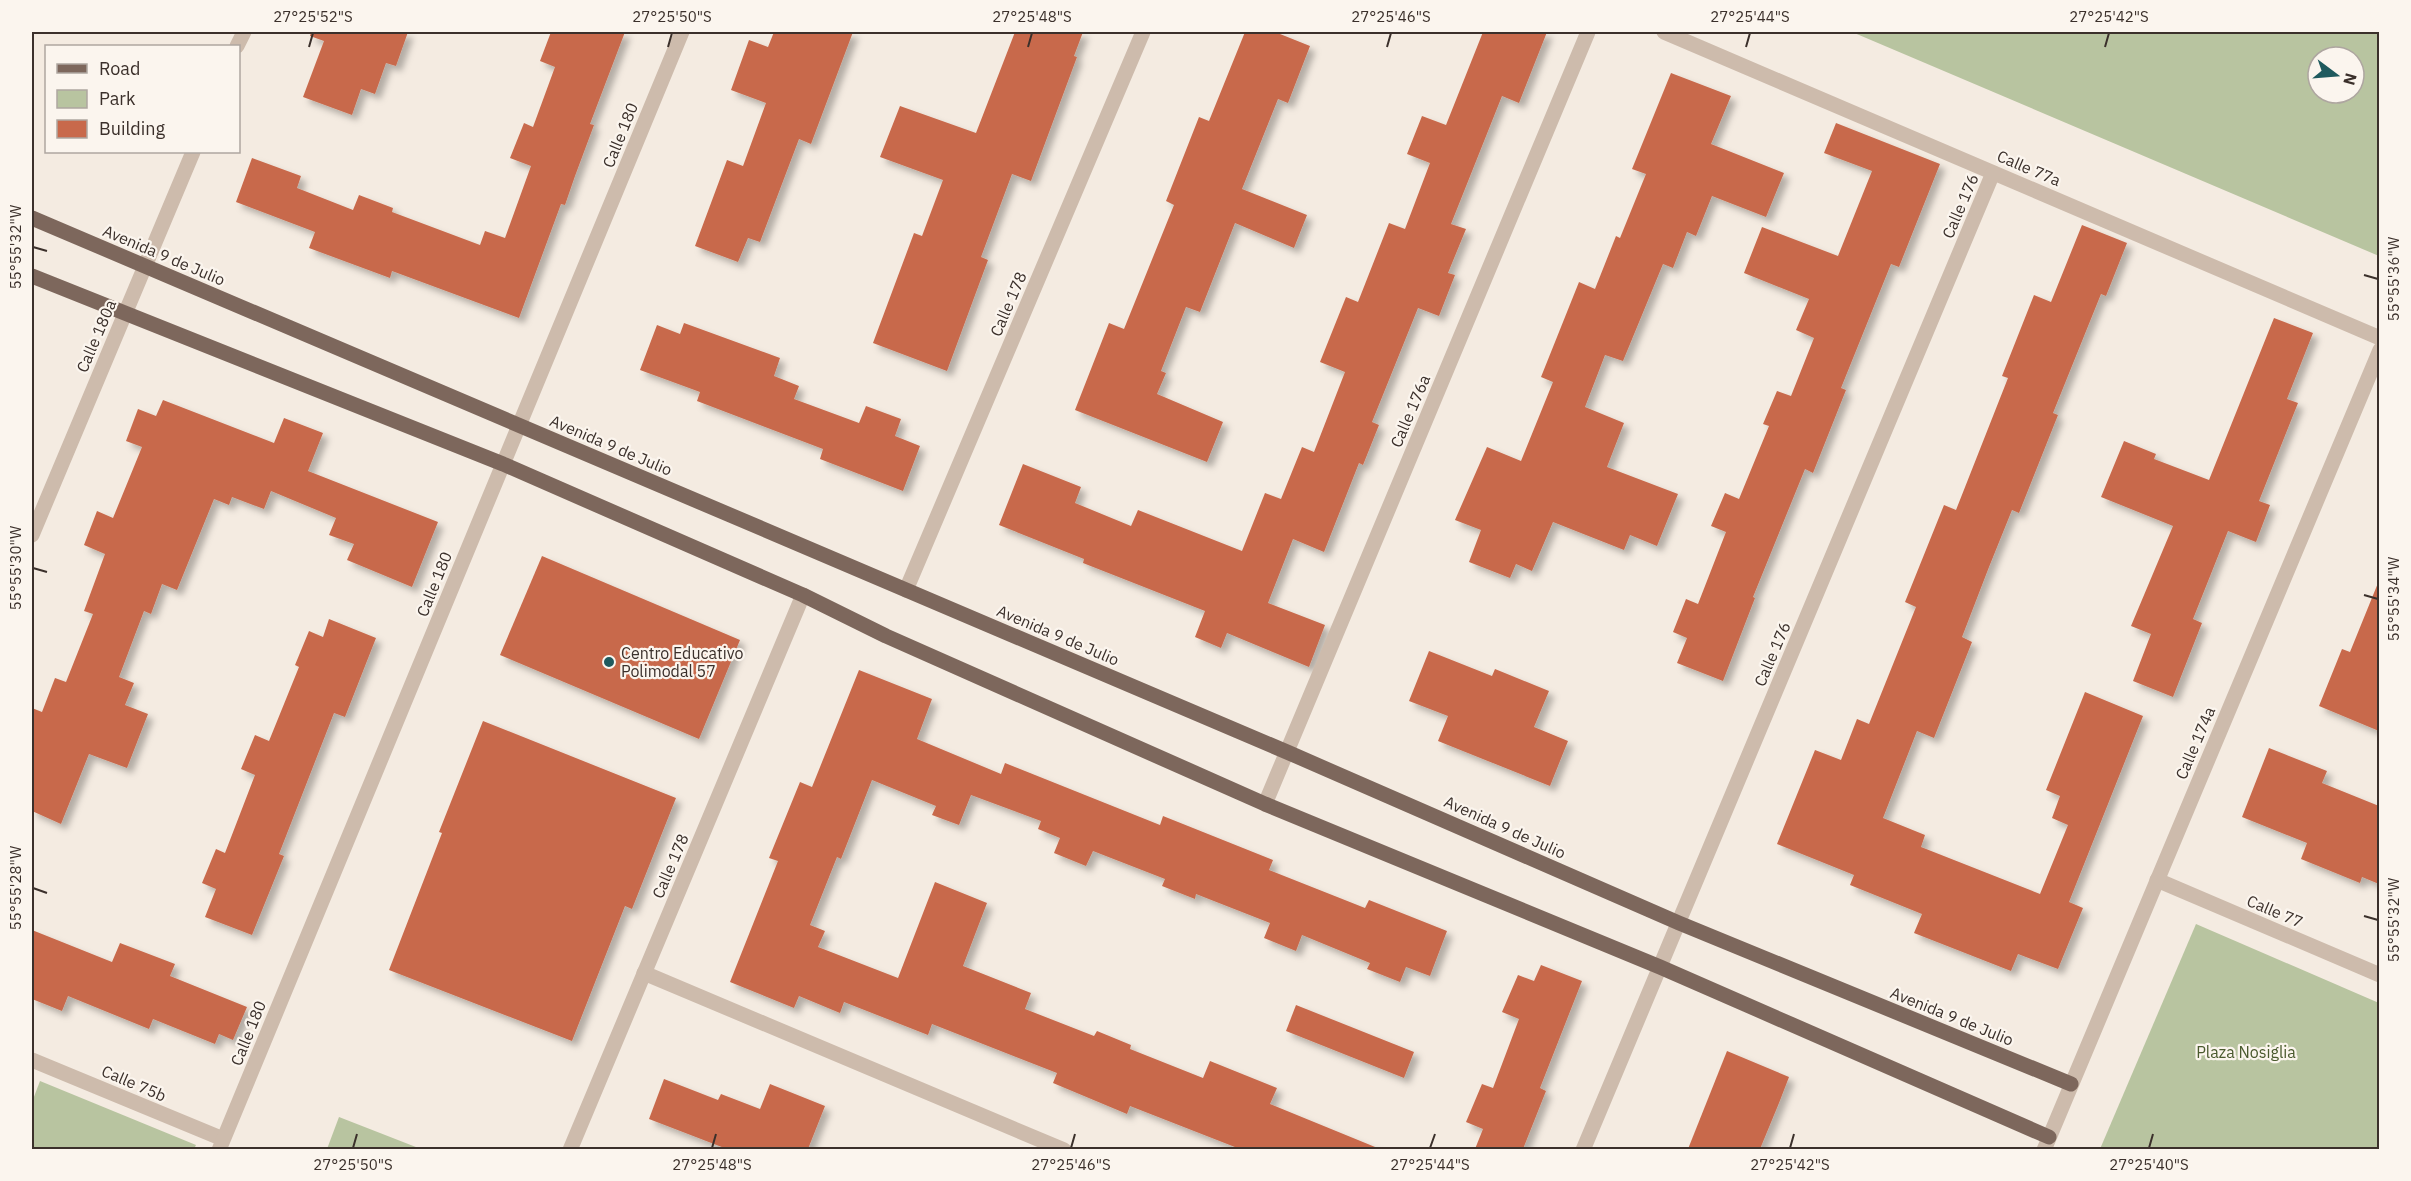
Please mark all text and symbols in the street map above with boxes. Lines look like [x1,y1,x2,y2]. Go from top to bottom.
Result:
text: 27°25'52"S [273,7,353,26]
text: 27°25'50"S [632,7,712,26]
text: 27°25'48"S [992,7,1072,26]
text: 27°25'46"S [1351,7,1431,26]
text: 27°25'44"S [1710,7,1790,26]
text: 27°25'42"S [2069,7,2149,26]
legend [45,45,240,153]
north arrow [2306,45,2366,105]
text: Road [99,57,140,80]
text: N [2339,71,2362,87]
text: Park [99,87,136,110]
street label: Calle 180 [598,100,642,170]
text: Building [99,117,166,140]
street label: Calle 77a [1994,146,2064,191]
street label: Calle 176 [1937,171,1983,241]
text: 55°55'32"W [6,204,25,289]
street label: Avenida 9 de Julio [100,220,228,290]
text: 55°55'36"W [2384,236,2403,321]
street label: Calle 178 [985,269,1031,339]
street label: Calle 180a [72,296,120,375]
street label: Calle 176a [1386,371,1434,450]
street label: Avenida 9 de Julio [547,410,675,480]
text: 55°55'30"W [6,525,25,610]
street label: Calle 180 [412,549,456,619]
text: 55°55'34"W [2384,556,2403,641]
street label: Avenida 9 de Julio [994,600,1122,670]
street label: Calle 176 [1749,619,1795,689]
place label: Centro Educativo Polimodal 57 [621,643,743,681]
marker: Centro Educativo Polimodal 57 [602,655,616,669]
street label: Calle 174a [2171,703,2219,782]
street label: Avenida 9 de Julio [1441,791,1569,863]
street label: Calle 178 [647,831,693,901]
text: 55°55'28"W [6,845,25,930]
text: 55°55'32"W [2384,877,2403,962]
street label: Calle 77 [2244,890,2306,932]
street label: Avenida 9 de Julio [1888,982,2016,1050]
street label: Calle 180 [226,998,270,1068]
park label: Plaza Nosiglia [2196,1042,2296,1062]
street label: Calle 75b [99,1060,169,1106]
text: 27°25'50"S [313,1155,393,1174]
text: 27°25'48"S [672,1155,752,1174]
text: 27°25'46"S [1031,1155,1111,1174]
text: 27°25'44"S [1390,1155,1470,1174]
text: 27°25'42"S [1750,1155,1830,1174]
text: 27°25'40"S [2109,1155,2189,1174]

